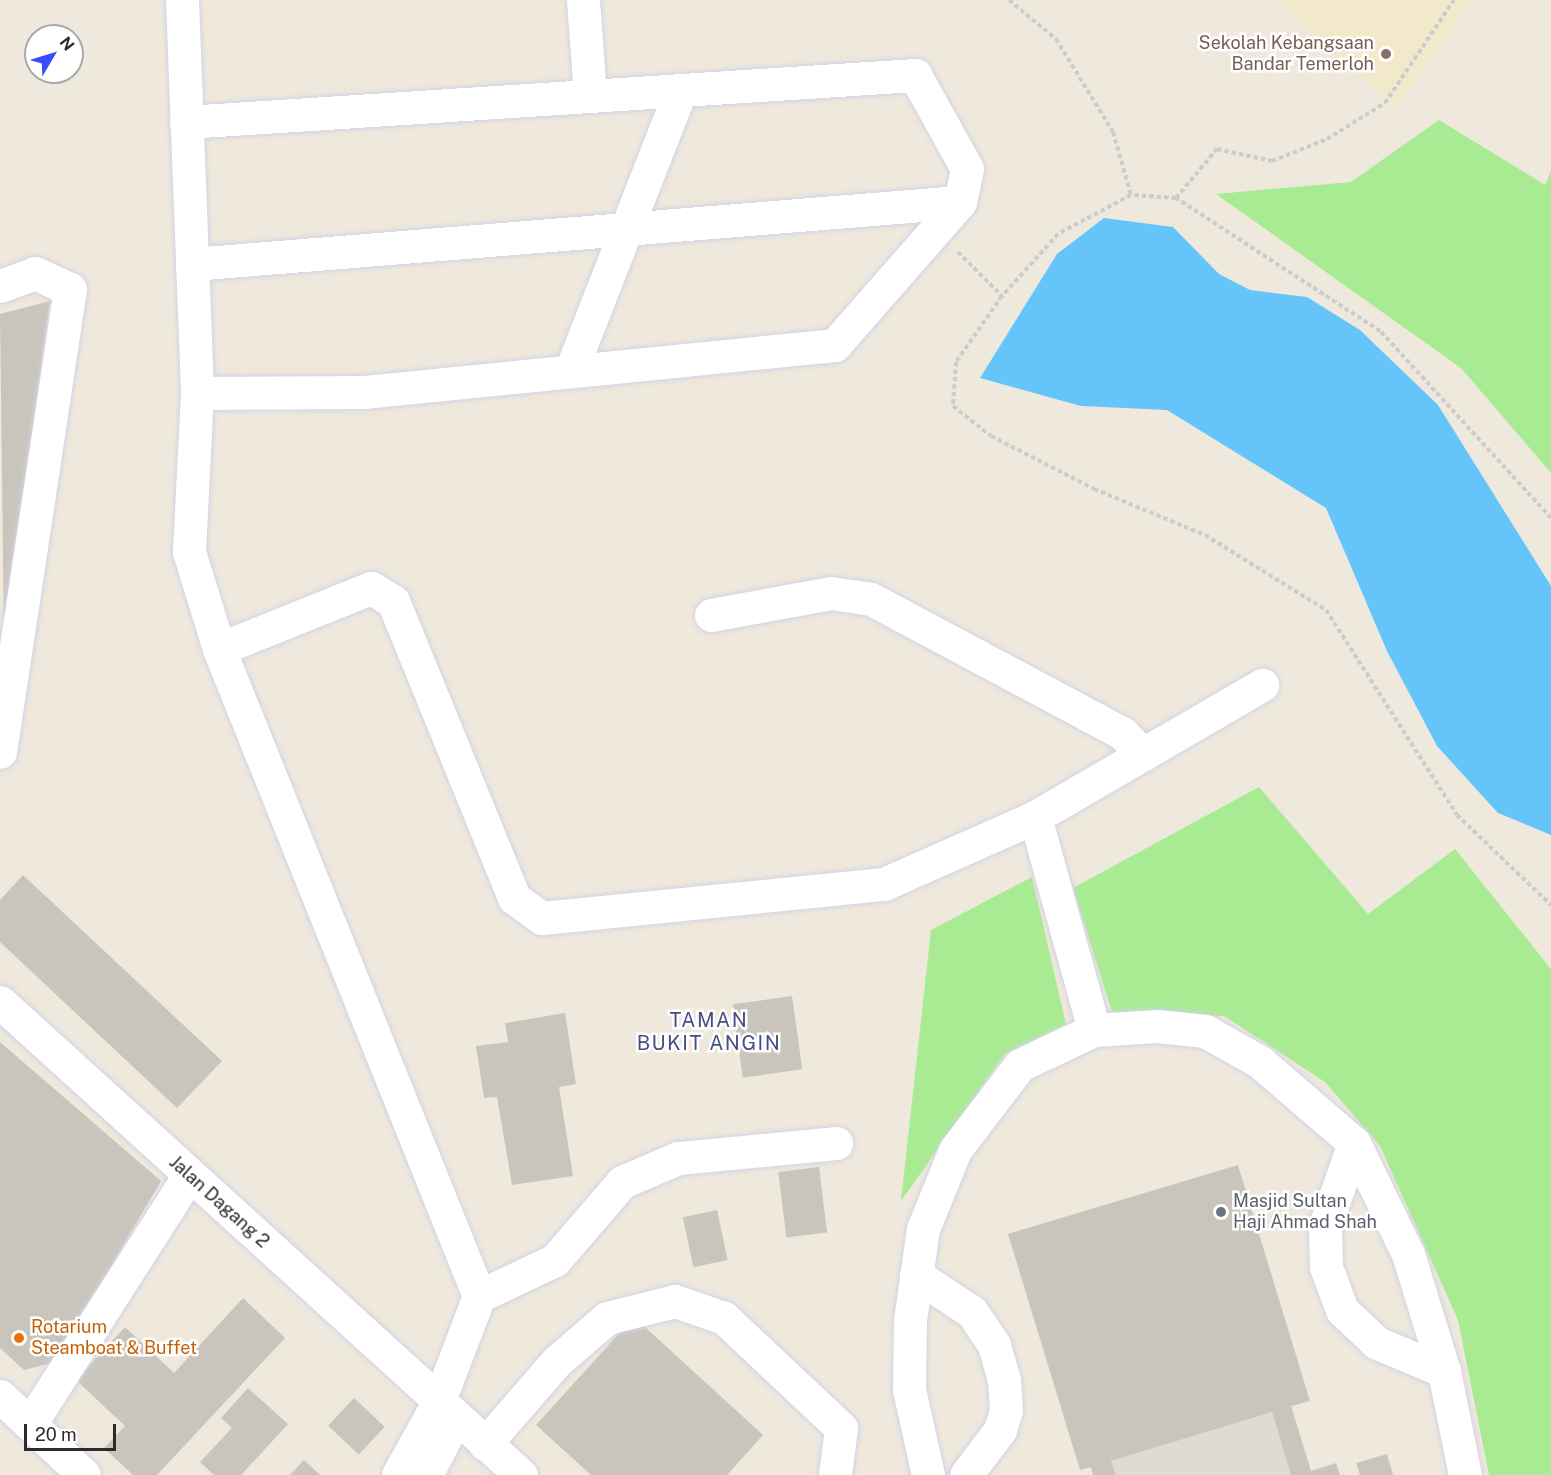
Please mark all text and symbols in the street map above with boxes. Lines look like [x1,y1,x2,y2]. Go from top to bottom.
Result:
north arrow [24,24,84,84]
text: N [56,33,78,55]
place label: Sekolah Kebangsaan Bandar Temerloh [1199,33,1374,76]
marker: Sekolah Kebangsaan Bandar Temerloh [1379,47,1393,61]
district label: TAMAN BUKIT ANGIN [637,1008,781,1055]
street label: Jalan Dagang 2 [165,1151,273,1253]
place label: Masjid Sultan Haji Ahmad Shah [1233,1191,1377,1234]
marker: Masjid Sultan Haji Ahmad Shah [1214,1205,1228,1219]
place label: Rotarium Steamboat & Buffet [31,1317,197,1360]
marker: Rotarium Steamboat & Buffet [12,1331,26,1345]
scale bar [27,1412,118,1450]
text: 20 m [35,1424,77,1445]

